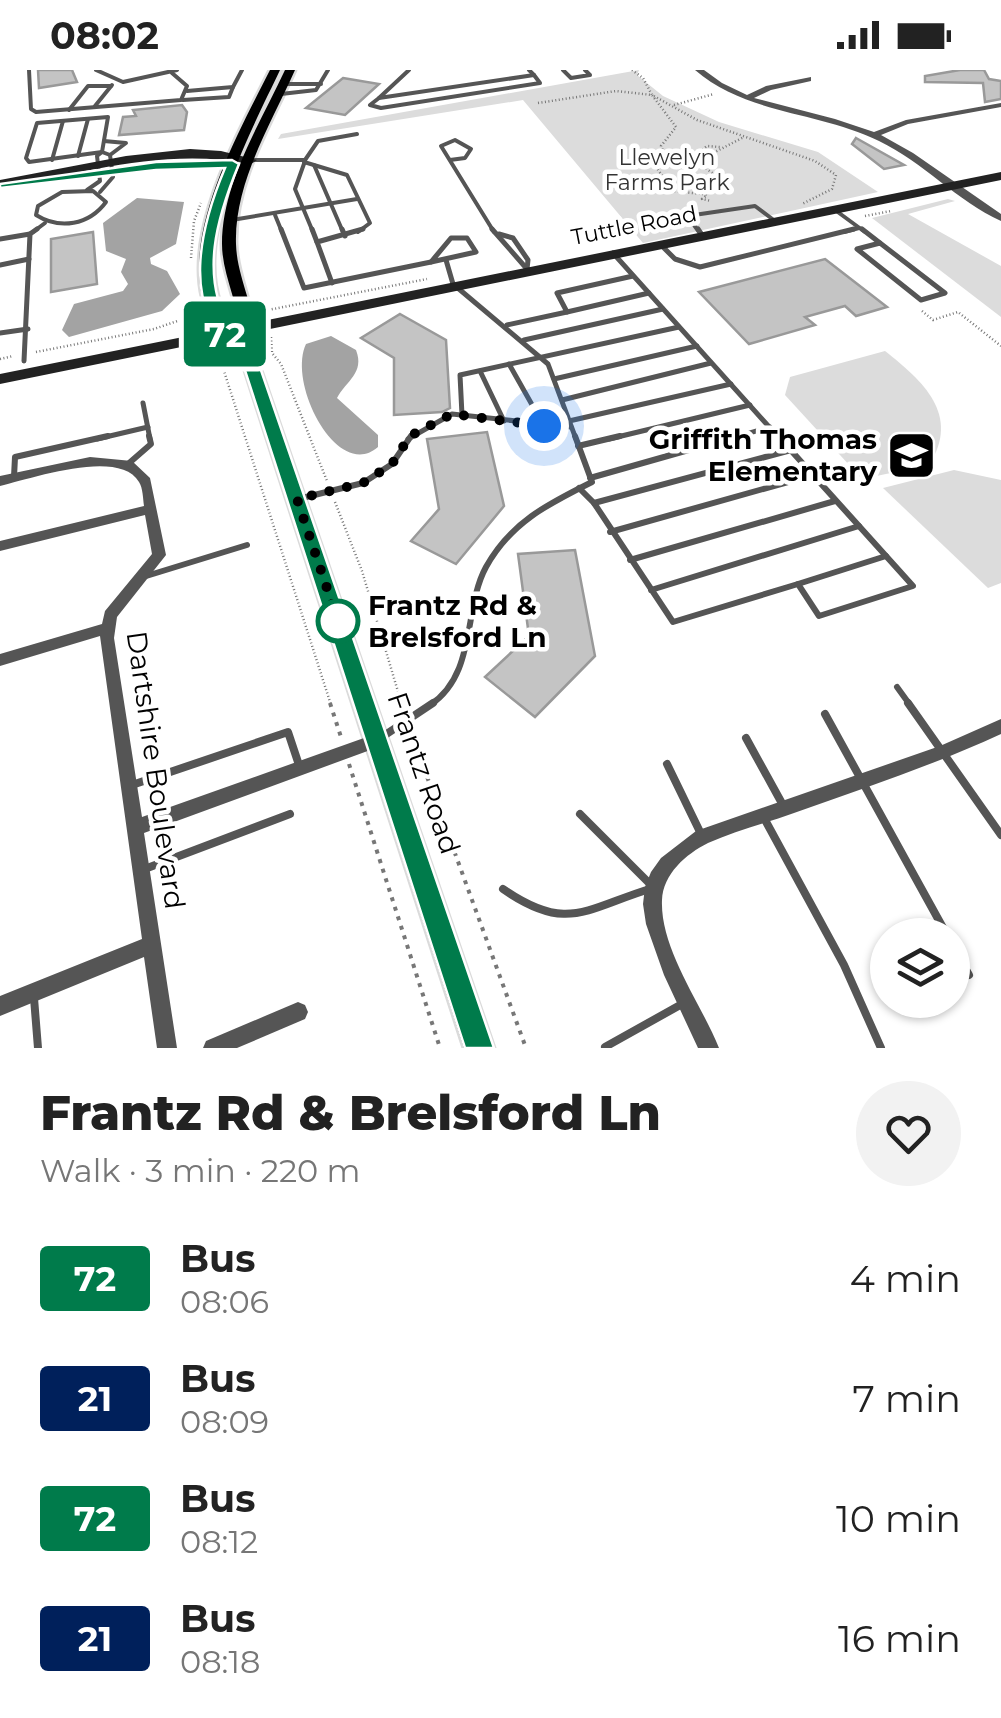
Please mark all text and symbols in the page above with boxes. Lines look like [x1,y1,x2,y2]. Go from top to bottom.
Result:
text: 08:02 [50,12,159,59]
park label: Llewelyn Farms Park [604,144,730,196]
street label: Tuttle Road [569,200,699,251]
line badge: 72 [180,302,270,366]
text: 72 [204,313,246,356]
your location [519,401,569,451]
place label: Griffith Thomas Elementary [649,422,877,488]
school or university icon: Griffith Thomas Elementary [886,429,938,481]
place label: Frantz Rd & Brelsford Ln [368,588,547,654]
marker: Frantz Rd & Brelsford Ln [317,600,359,642]
street label: Dartshire Boulevard [120,629,192,911]
street label: Frantz Road [380,687,468,859]
map controls [870,918,970,1018]
button: layers [870,918,970,1018]
button: heart [856,1081,961,1186]
text: Frantz Rd & Brelsford Ln [40,1084,661,1142]
text: Walk · 3 min · 220 m [40,1151,361,1190]
text: Bus [180,1235,255,1282]
text: 4 min [850,1255,961,1302]
text: 72 [74,1257,116,1300]
text: 08:06 [180,1282,269,1321]
text: Bus [180,1355,255,1402]
text: 7 min [852,1375,961,1422]
text: 21 [78,1377,112,1420]
text: 08:09 [180,1402,269,1441]
text: Bus [180,1475,255,1522]
text: 10 min [836,1495,961,1542]
text: 72 [74,1497,116,1540]
text: 08:12 [180,1522,258,1561]
text: Bus [180,1595,255,1642]
text: 16 min [838,1615,961,1662]
text: 21 [78,1617,112,1660]
text: 08:18 [180,1642,260,1681]

